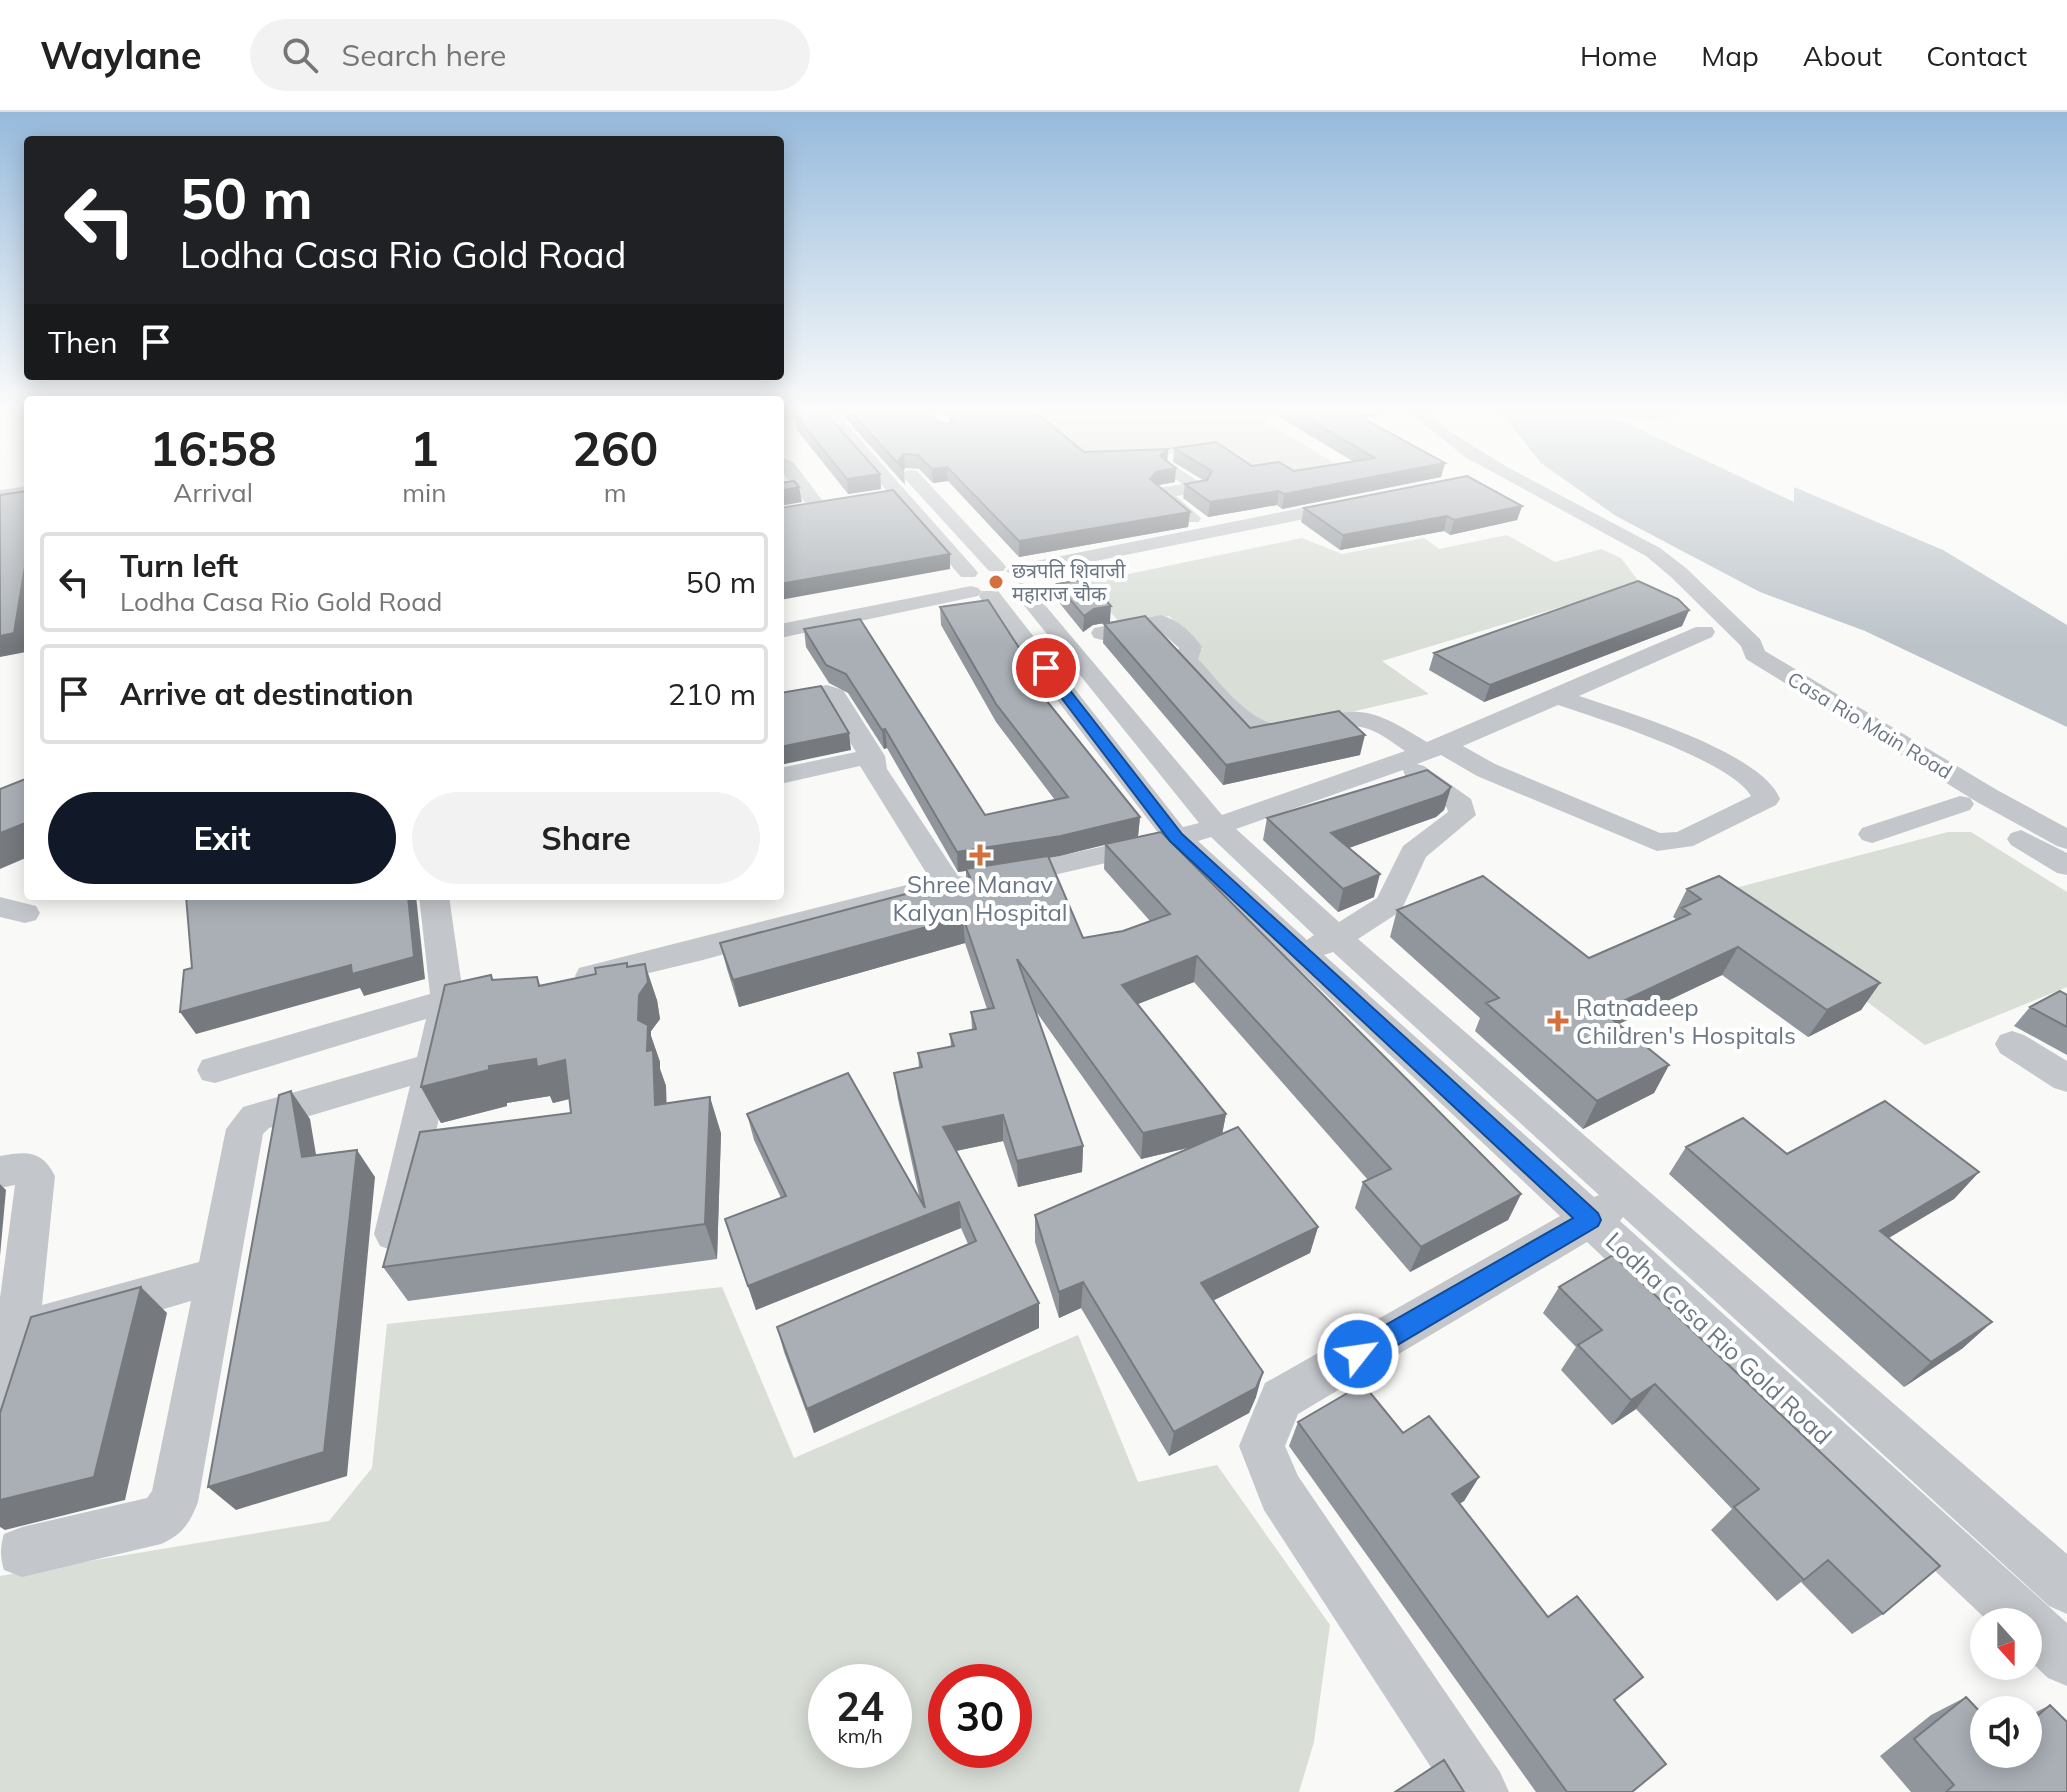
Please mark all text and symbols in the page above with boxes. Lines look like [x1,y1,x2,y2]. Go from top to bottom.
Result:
search box [250,19,810,91]
text: Waylane [40,31,202,79]
icon: search [278,33,322,77]
text: Search here [342,36,506,74]
text: Home [1580,38,1657,73]
text: Map [1701,38,1759,73]
text: About [1803,38,1882,73]
text: Contact [1926,38,2027,73]
text: 50 m [180,163,313,233]
icon: left [48,168,152,272]
text: Lodha Casa Rio Gold Road [180,232,626,277]
icon: arrive [134,320,178,364]
text: Then [48,323,118,361]
text: 16:58 [150,418,277,478]
text: 1 [410,418,439,478]
text: 260 [572,418,658,478]
text: Arrival [173,476,253,509]
text: min [402,476,446,509]
text: m [604,476,627,509]
text: Turn left [120,547,238,585]
place label: छत्रपति शिवाजी महाराज चौक [1012,558,1126,606]
icon: left [52,560,96,604]
text: 50 m [686,563,756,601]
marker: छत्रपति शिवाजी महाराज चौक [987,573,1005,591]
text: Lodha Casa Rio Gold Road [120,585,442,618]
pin [1012,634,1080,702]
icon: arrive [1024,646,1068,690]
street label: Casa Rio Main Road [1783,666,1957,784]
icon: arrive [52,672,96,716]
text: Arrive at destination [120,675,414,713]
text: 210 m [668,675,756,713]
button: Exit [48,792,396,884]
button: Share [412,792,760,884]
marker: Shree Manav Kalyan Hospital [969,844,991,866]
place label: Shree Manav Kalyan Hospital [892,869,1068,927]
place label: Ratnadeep Children's Hospitals [1576,992,1796,1050]
marker: Ratnadeep Children's Hospitals [1547,1010,1569,1032]
street label: Lodha Casa Rio Gold Road [1600,1226,1838,1450]
position arrow [1316,1312,1400,1396]
north arrow [1970,1608,2042,1680]
map controls [1970,1608,2042,1768]
speed limit sign: 30 [928,1664,1032,1768]
text: 24 [836,1681,884,1731]
button: sound [1970,1696,2042,1768]
text: km/h [837,1723,883,1748]

